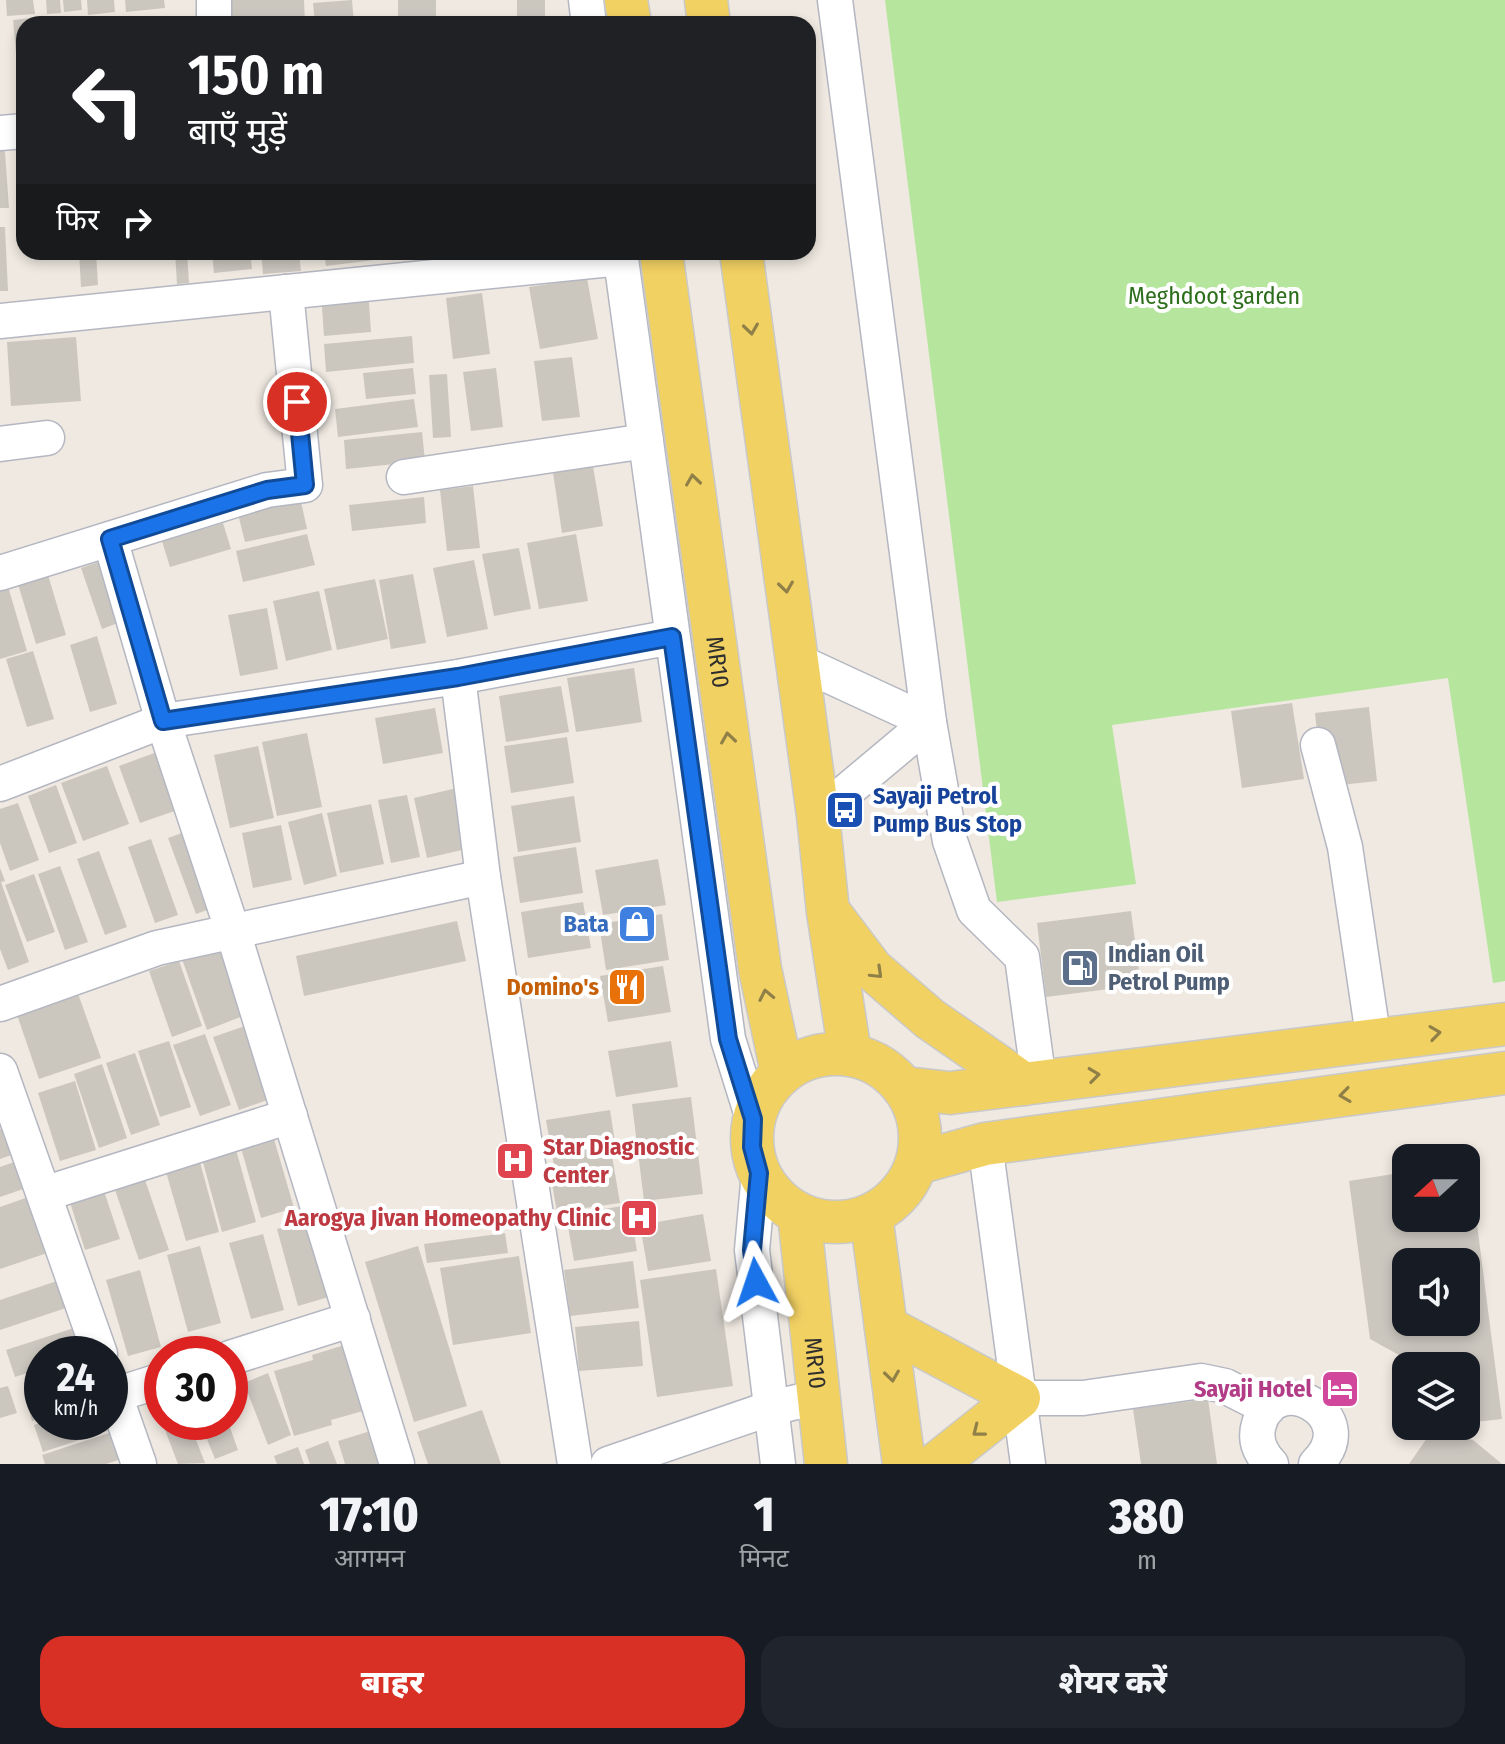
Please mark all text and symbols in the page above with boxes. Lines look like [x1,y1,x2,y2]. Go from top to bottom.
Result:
text: 150 m [188,42,324,109]
icon: left [56,48,160,152]
text: बाएँ मुड़ें [188,110,287,154]
icon: right [115,200,159,244]
text: फिर [56,202,99,238]
park label: Meghdoot garden [1128,282,1300,310]
one-way arrow [742,322,759,336]
pin [263,368,331,436]
icon: arrive [275,380,319,424]
one-way arrow [685,474,702,487]
one-way arrow [778,581,795,594]
street label: MR10 [700,634,735,690]
one-way arrow [720,731,737,745]
place label: Sayaji Petrol Pump Bus Stop [873,782,1022,838]
bus stop icon: Sayaji Petrol Pump Bus Stop [824,789,866,831]
shop icon: Bata [616,903,658,945]
place label: Bata [564,910,609,938]
place label: Indian Oil Petrol Pump [1108,940,1230,996]
fuel station icon: Indian Oil Petrol Pump [1059,947,1101,989]
one-way arrow [868,963,882,978]
restaurant icon: Domino's [606,966,648,1008]
place label: Domino's [507,973,599,1001]
one-way arrow [758,989,775,1003]
one-way arrow [1429,1025,1442,1042]
one-way arrow [1087,1067,1101,1084]
one-way arrow [1338,1086,1351,1103]
place label: Star Diagnostic Center [543,1133,695,1189]
hospital icon: Star Diagnostic Center [494,1140,536,1182]
north arrow [1392,1144,1480,1232]
map controls [1392,1144,1480,1440]
hospital icon: Aarogya Jivan Homeopathy Clinic [618,1197,660,1239]
place label: Aarogya Jivan Homeopathy Clinic [284,1204,612,1232]
position arrow [714,1240,798,1324]
button: sound [1392,1248,1480,1336]
speed limit sign: 30 [144,1336,248,1440]
street label: MR10 [798,1336,832,1390]
button: layers [1392,1352,1480,1440]
text: 24 [57,1354,95,1402]
hotel icon: Sayaji Hotel [1319,1368,1361,1410]
one-way arrow [883,1369,900,1383]
place label: Sayaji Hotel [1194,1375,1312,1403]
text: km/h [54,1396,98,1420]
one-way arrow [972,1421,987,1436]
text: 17:10 [320,1486,419,1544]
text: 1 [754,1486,774,1544]
text: 380 [1109,1488,1185,1546]
text: आगमन [334,1543,405,1574]
text: मिनट [739,1543,789,1574]
text: m [1137,1545,1157,1576]
button: बाहर [40,1636,745,1728]
button: शेयर करें [761,1636,1465,1728]

